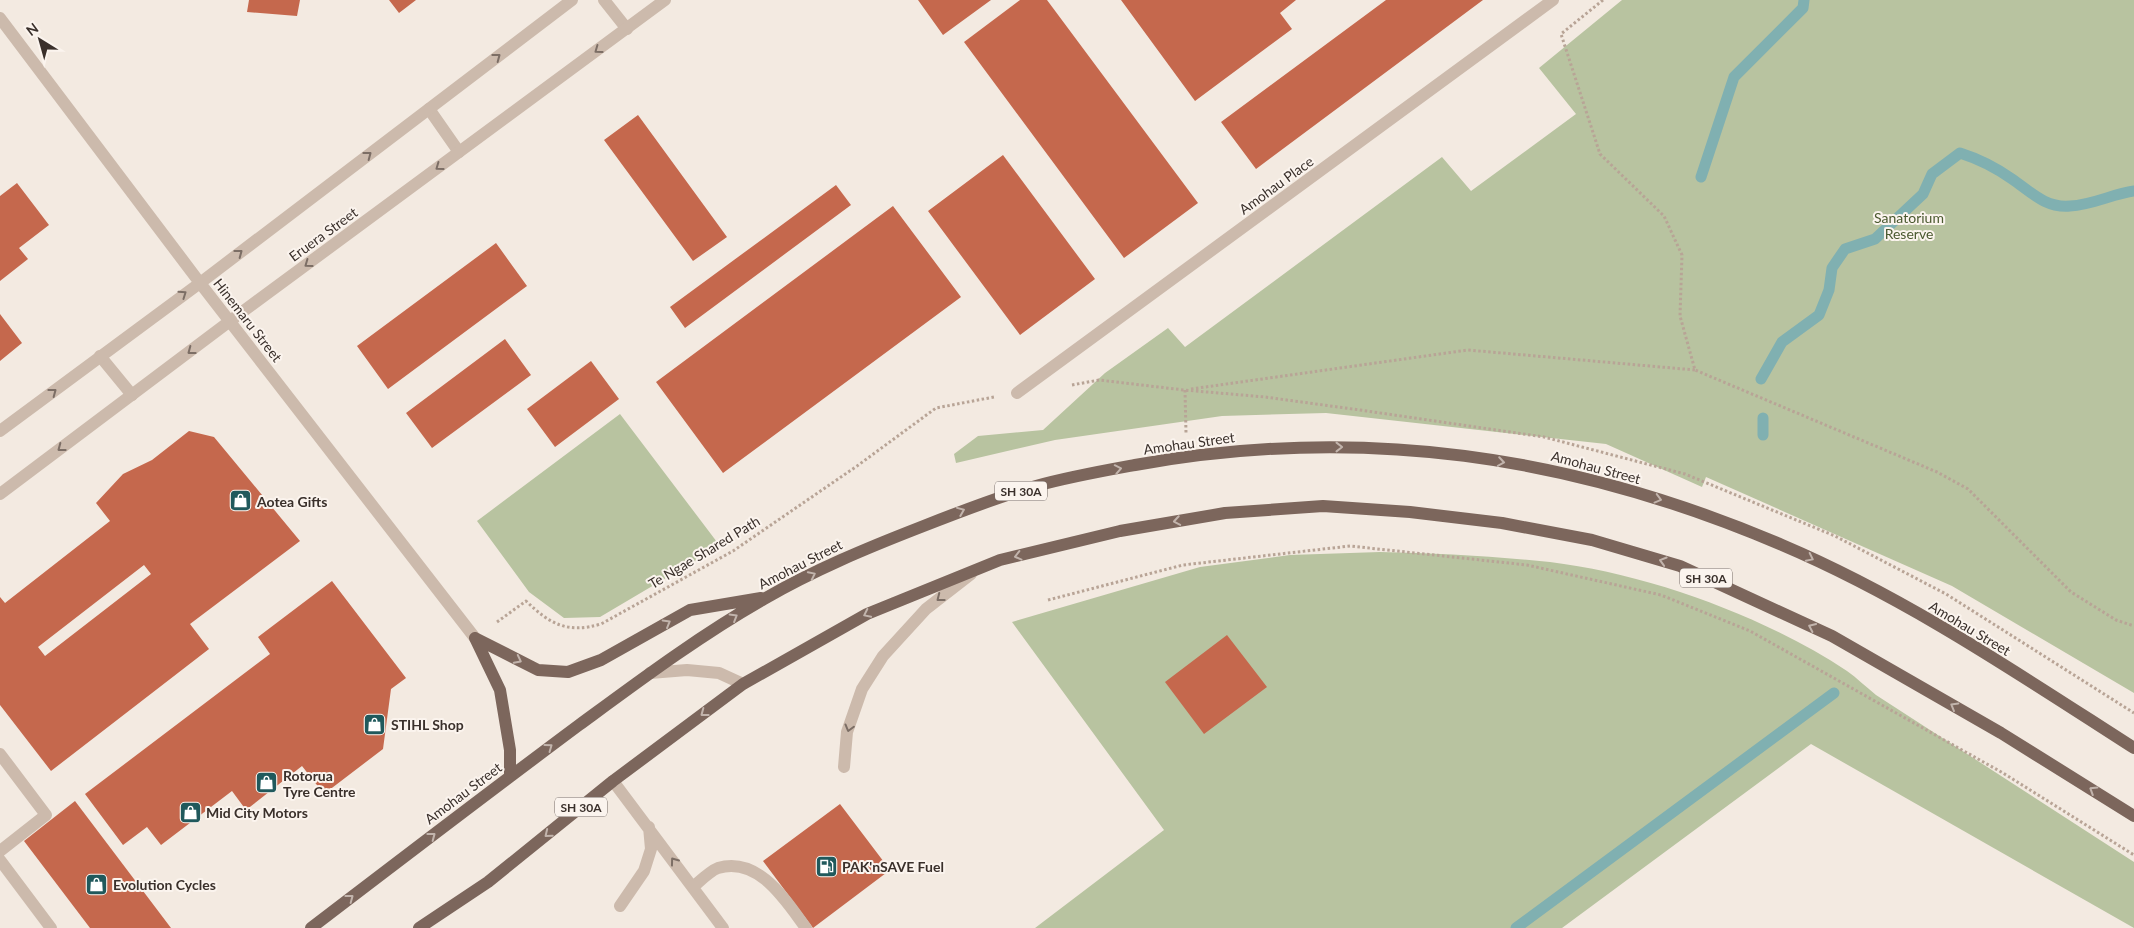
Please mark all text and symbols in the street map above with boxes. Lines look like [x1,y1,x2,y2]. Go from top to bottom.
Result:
north arrow [15,15,65,65]
text: N [22,19,41,39]
one-way arrow [594,44,604,53]
one-way arrow [492,53,501,62]
one-way arrow [362,152,372,161]
street label: Amohau Place [1236,152,1316,218]
one-way arrow [435,161,445,170]
street label: Eruera Street [285,203,361,265]
park label: Sanatorium Reserve [1874,209,1944,242]
one-way arrow [233,251,242,259]
one-way arrow [305,258,314,266]
street label: Hinemaru Street [210,275,286,365]
one-way arrow [178,291,187,300]
one-way arrow [188,345,197,353]
one-way arrow [47,389,56,397]
street label: Amohau Street [1142,428,1236,458]
one-way arrow [1336,442,1343,452]
one-way arrow [58,443,67,451]
street label: Amohau Street [1549,447,1643,487]
one-way arrow [1496,456,1505,466]
one-way arrow [1113,464,1122,474]
road number: SH 30A [995,482,1047,501]
shop icon: Aotea Gifts [229,489,253,513]
place label: Aotea Gifts [256,493,327,510]
one-way arrow [1654,493,1663,504]
one-way arrow [956,507,965,517]
street label: Te Ngae Shared Path [645,512,763,592]
one-way arrow [1173,515,1181,526]
street label: Amohau Street [755,536,845,592]
one-way arrow [1015,550,1023,560]
one-way arrow [1805,552,1814,562]
one-way arrow [1660,557,1668,567]
road number: SH 30A [1680,568,1732,588]
one-way arrow [807,571,816,581]
one-way arrow [937,592,946,600]
street label: Amohau Street [1926,597,2014,659]
one-way arrow [863,608,872,618]
one-way arrow [729,613,738,623]
one-way arrow [661,620,670,630]
one-way arrow [1808,622,1817,633]
one-way arrow [513,654,522,664]
one-way arrow [1950,702,1959,712]
one-way arrow [701,708,710,716]
shop icon: STIHL Shop [363,712,387,736]
place label: STIHL Shop [391,716,464,733]
one-way arrow [844,724,855,733]
one-way arrow [543,744,553,753]
street label: Amohau Street [421,759,505,827]
place label: Rotorua Tyre Centre [283,767,356,800]
shop icon: Rotorua Tyre Centre [255,771,279,795]
one-way arrow [2089,787,2098,797]
road number: SH 30A [555,798,607,816]
shop icon: Mid City Motors [178,800,202,824]
place label: Mid City Motors [206,804,308,821]
one-way arrow [544,828,553,837]
one-way arrow [426,833,435,841]
fuel station icon: PAK'nSAVE Fuel [814,854,838,878]
one-way arrow [671,858,679,867]
place label: PAK'nSAVE Fuel [842,858,944,875]
shop icon: Evolution Cycles [85,872,109,896]
place label: Evolution Cycles [113,876,216,893]
one-way arrow [344,896,353,904]

